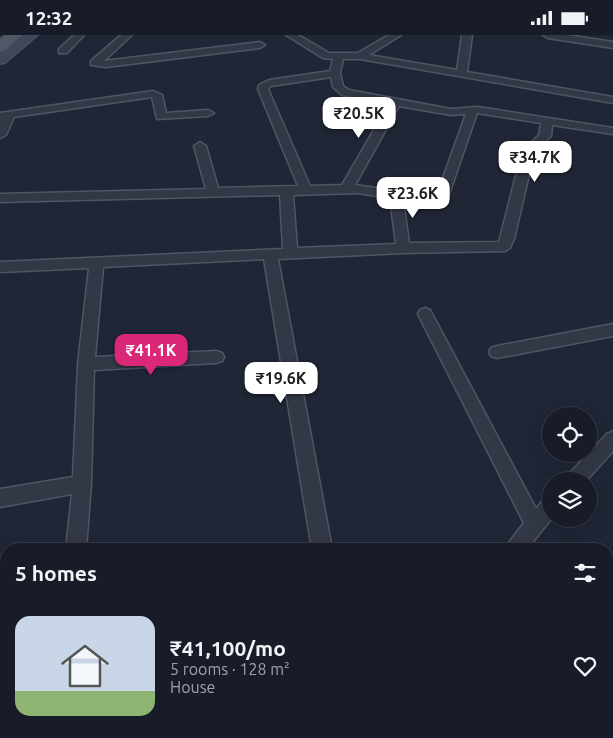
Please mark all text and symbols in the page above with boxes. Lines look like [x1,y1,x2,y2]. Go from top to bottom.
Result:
text: 12:32 [25,7,73,29]
pin: ₹20.5K [318,97,400,139]
text: ₹20.5K [334,104,384,122]
pin: ₹34.7K [494,141,576,183]
text: ₹34.7K [510,148,560,166]
pin: ₹23.6K [372,177,454,219]
text: ₹23.6K [388,184,438,202]
pin: ₹41.1K [110,333,192,376]
text: ₹41.1K [126,341,176,359]
pin: ₹19.6K [240,361,322,404]
text: ₹19.6K [256,369,306,387]
map controls [542,407,597,527]
button: locate [542,407,597,462]
button: layers [542,472,597,527]
icon: filters [571,559,599,587]
text: 5 homes [15,561,97,585]
icon: home [55,636,115,696]
text: ₹41,100/mo [170,636,286,660]
icon: heart [571,652,599,680]
text: 5 rooms · 128 m² [170,660,290,678]
text: House [170,678,215,696]

